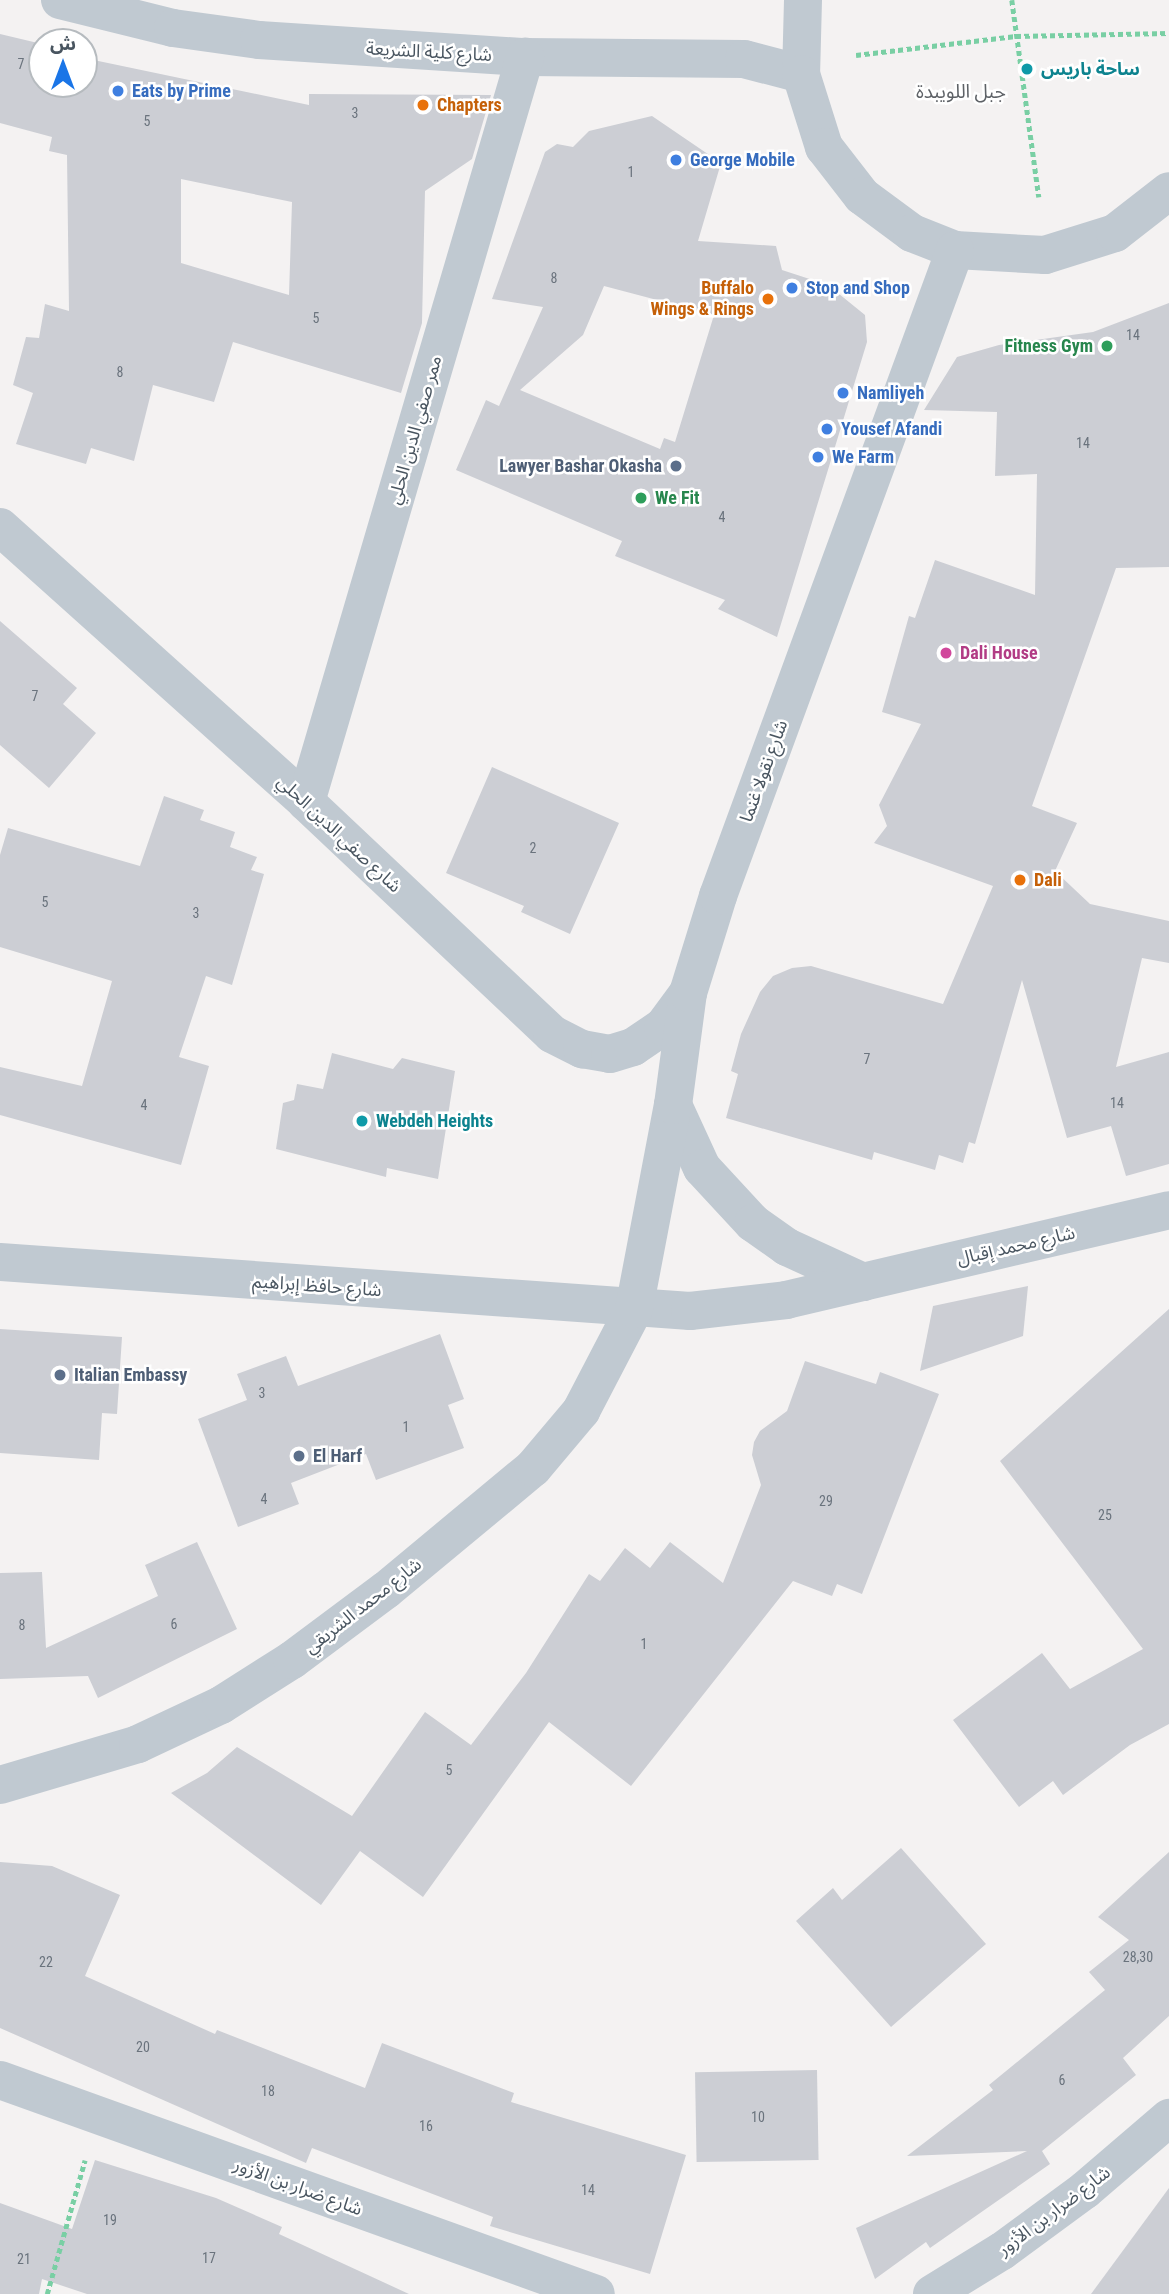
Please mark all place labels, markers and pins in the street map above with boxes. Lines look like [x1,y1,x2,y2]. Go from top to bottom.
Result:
place label: ساحة باريس [1041,58,1140,80]
marker: ساحة باريس [1019,61,1035,77]
place label: Eats by Prime [132,80,231,102]
marker: Eats by Prime [110,83,126,99]
place label: Chapters [437,94,502,116]
marker: Chapters [415,97,431,113]
place label: George Mobile [690,149,795,171]
marker: George Mobile [668,152,684,168]
place label: Stop and Shop [806,277,910,299]
place label: Buffalo Wings & Rings [651,278,754,320]
marker: Stop and Shop [784,280,800,296]
marker: Buffalo Wings & Rings [760,291,776,307]
place label: Fitness Gym [1005,335,1093,357]
marker: Fitness Gym [1099,338,1115,354]
place label: Namliyeh [857,382,924,404]
marker: Namliyeh [835,385,851,401]
place label: Yousef Afandi [841,418,942,440]
marker: Yousef Afandi [819,421,835,437]
place label: We Farm [832,446,894,468]
marker: We Farm [810,449,826,465]
place label: Lawyer Bashar Okasha [499,455,662,477]
marker: Lawyer Bashar Okasha [668,458,684,474]
place label: We Fit [655,487,700,509]
marker: We Fit [633,490,649,506]
place label: Dali House [960,642,1038,664]
marker: Dali House [938,645,954,661]
place label: Dali [1034,869,1062,891]
marker: Dali [1012,872,1028,888]
place label: Webdeh Heights [376,1110,493,1132]
marker: Webdeh Heights [354,1113,370,1129]
place label: Italian Embassy [74,1364,187,1386]
marker: Italian Embassy [52,1367,68,1383]
place label: El Harf [313,1445,362,1467]
marker: El Harf [291,1448,307,1464]

